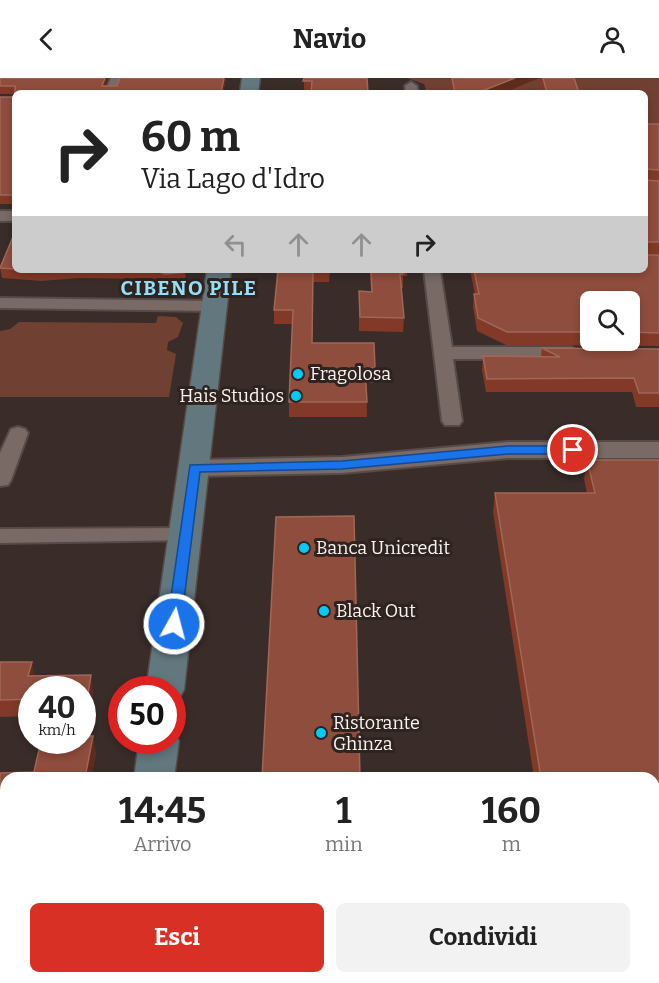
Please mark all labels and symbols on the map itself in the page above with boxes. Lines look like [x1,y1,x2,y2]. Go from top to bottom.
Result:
district label: CIBENO PILE [120,276,258,300]
place label: Fragolosa [310,363,391,385]
marker: Fragolosa [291,367,305,381]
place label: Hais Studios [179,385,284,407]
marker: Hais Studios [289,389,303,403]
pin [547,424,598,475]
place label: Banca Unicredit [316,537,450,559]
marker: Banca Unicredit [297,541,311,555]
position arrow [142,592,206,656]
place label: Black Out [336,600,416,622]
marker: Black Out [317,604,331,618]
speed limit sign: 50 [108,676,186,754]
place label: Ristorante Ghinza [333,712,420,755]
marker: Ristorante Ghinza [314,726,328,740]

